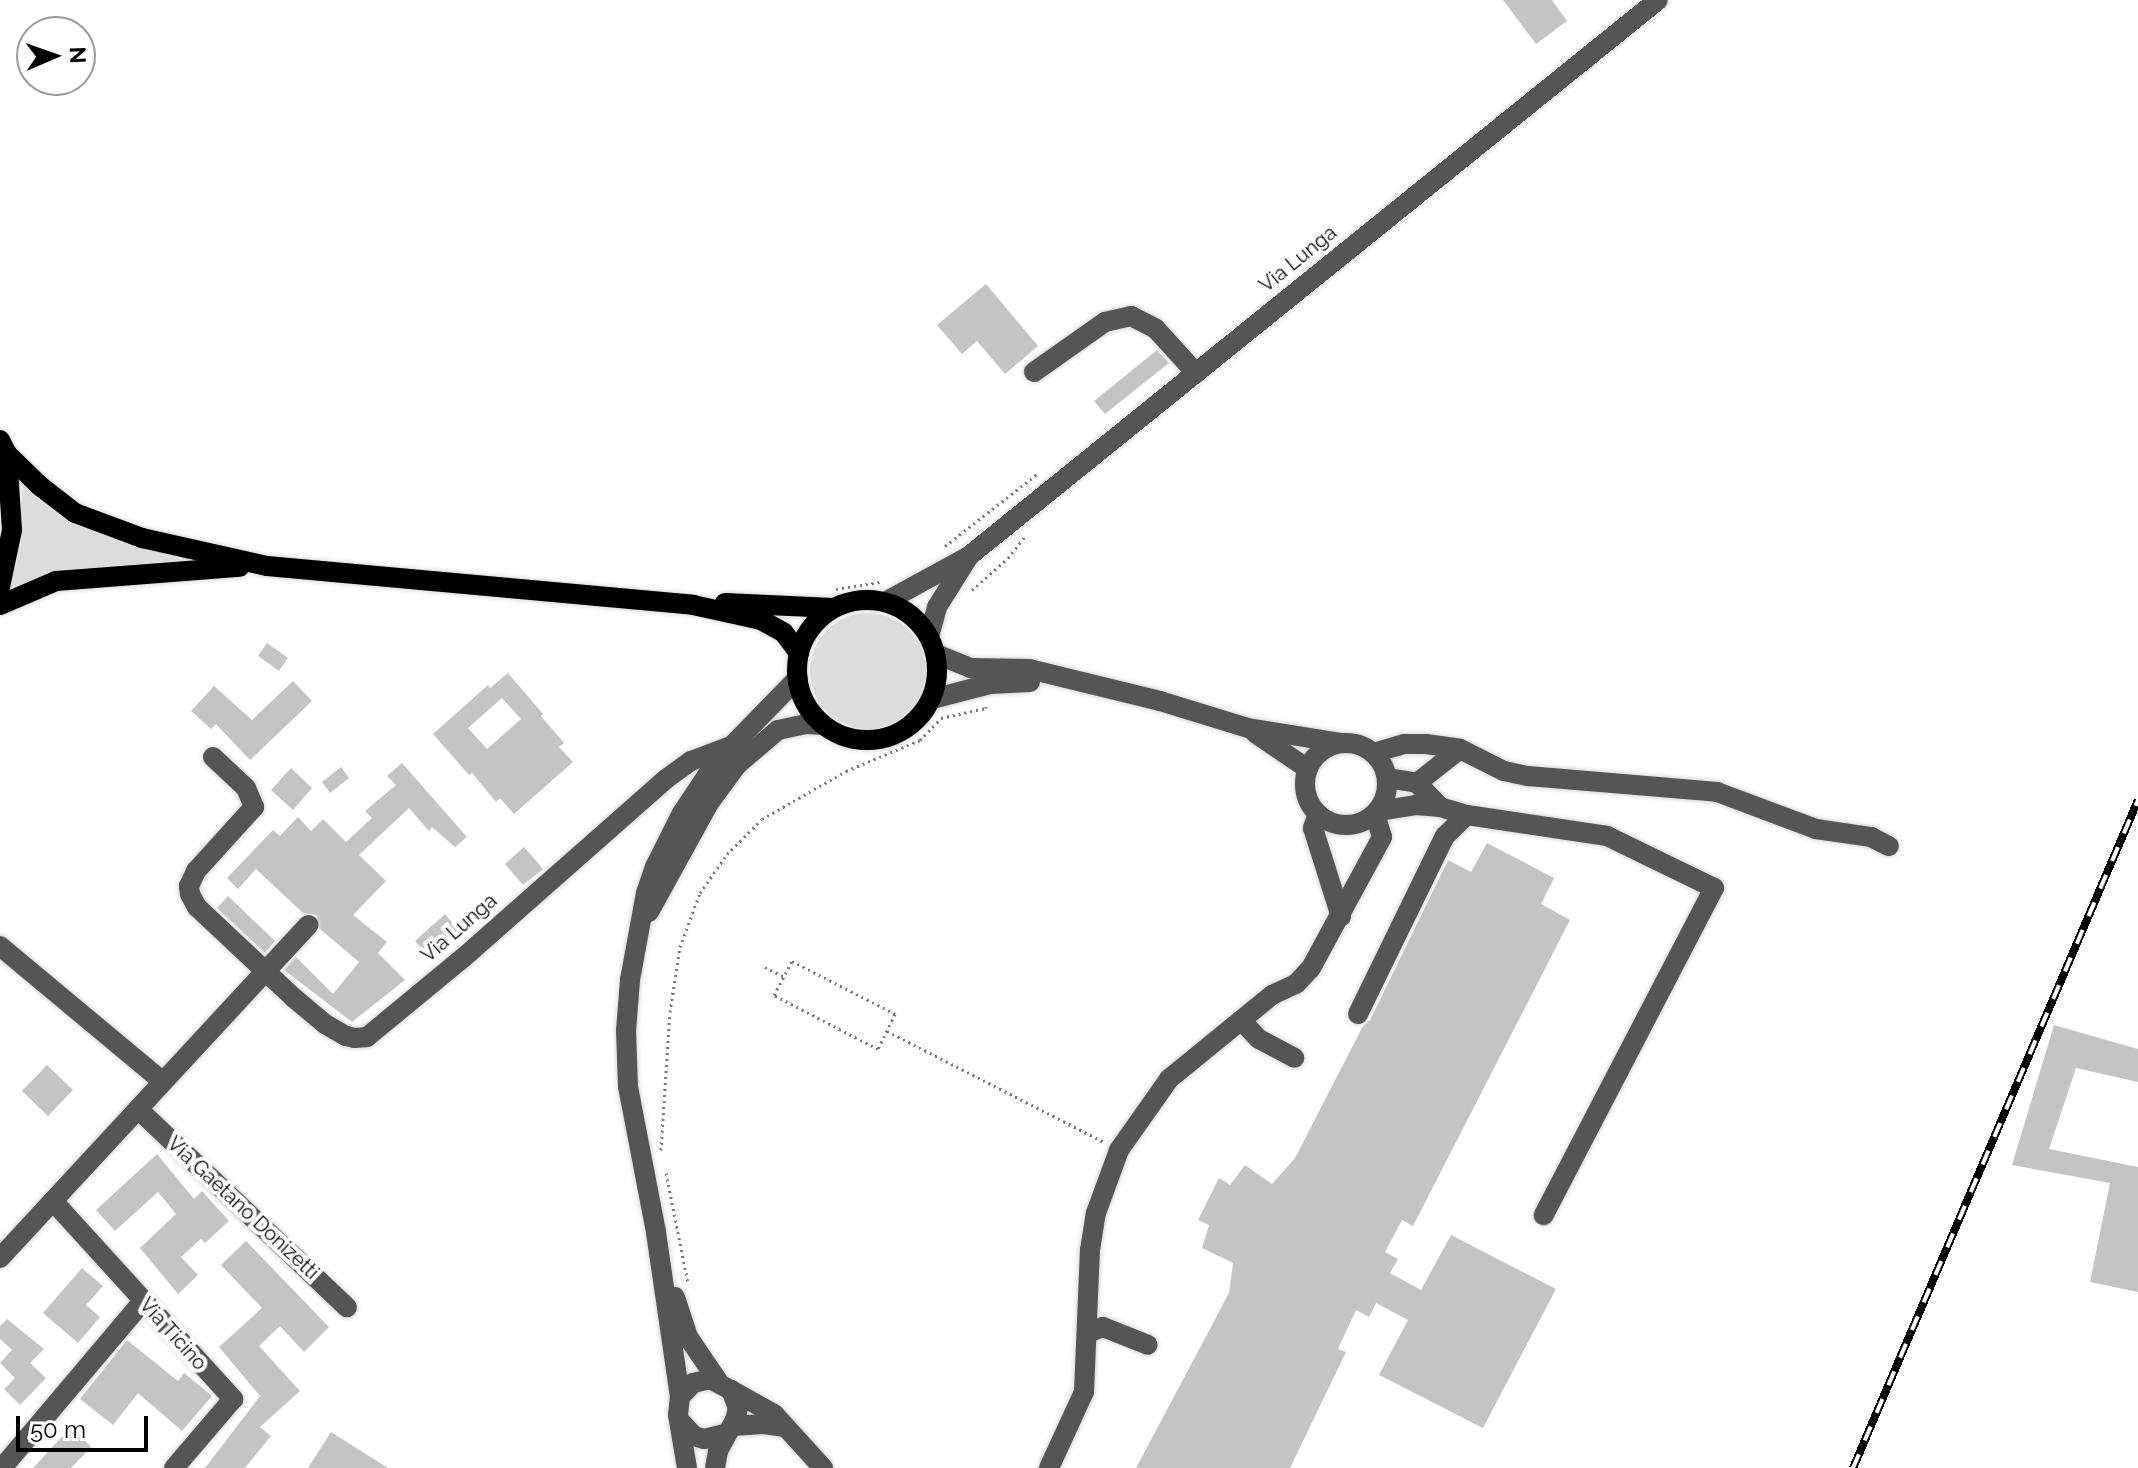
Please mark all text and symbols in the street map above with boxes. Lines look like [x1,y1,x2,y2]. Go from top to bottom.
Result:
north arrow [16,16,96,96]
text: N [65,46,91,64]
street label: Via Lunga [1255,221,1341,297]
street label: Via Lunga [416,889,502,967]
street label: Via Gaetano Donizetti [162,1132,324,1284]
street label: Via Ticino [134,1293,212,1375]
scale bar [20,1400,152,1450]
text: 50 m [30,1415,86,1444]

